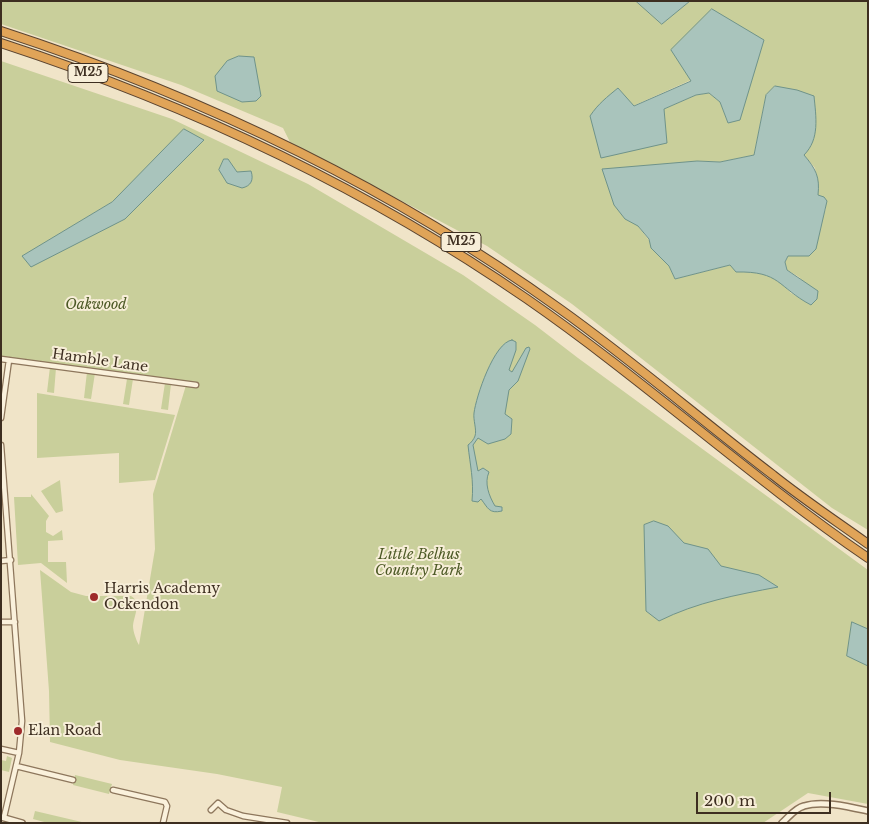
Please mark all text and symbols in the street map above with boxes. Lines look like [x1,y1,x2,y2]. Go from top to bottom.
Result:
road number: M25 [68,64,108,82]
road number: M25 [441,232,481,252]
park label: Oakwood [65,297,127,313]
street label: Hamble Lane [51,346,149,376]
park label: Little Belhus Country Park [375,547,463,580]
place label: Harris Academy Ockendon [104,581,220,614]
marker: Harris Academy Ockendon [88,591,100,603]
place label: Elan Road [28,723,101,739]
marker: Elan Road [12,725,24,737]
scale bar [699,782,834,814]
text: 200 m [704,791,755,810]

